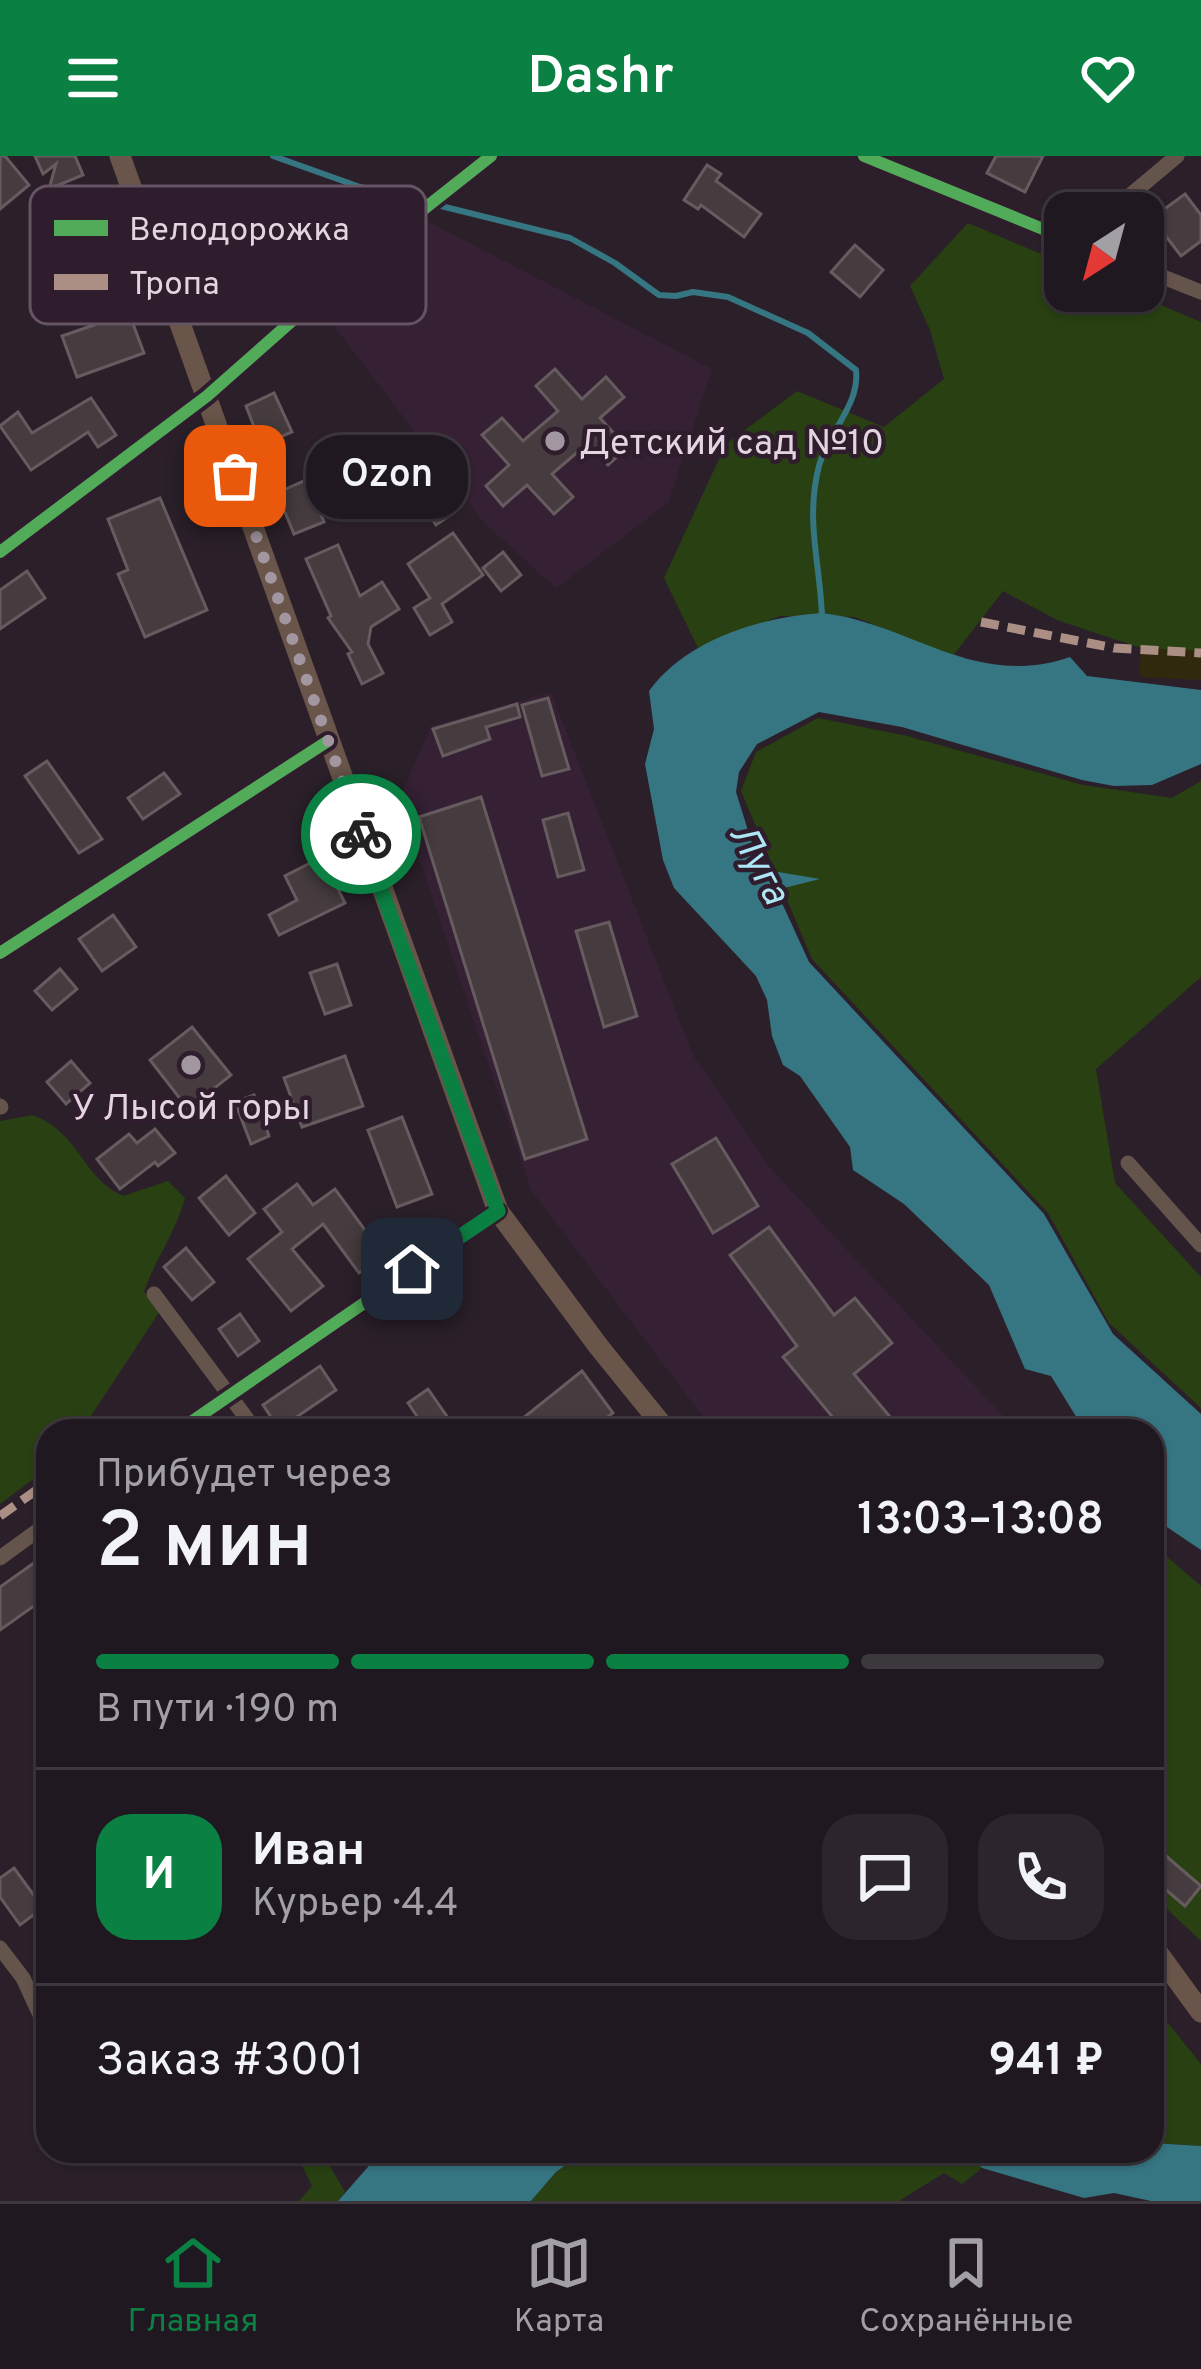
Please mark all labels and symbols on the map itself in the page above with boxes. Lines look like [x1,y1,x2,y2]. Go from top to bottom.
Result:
legend [30,186,426,324]
north arrow [1044,192,1164,312]
text: Велодорожка [129,211,350,253]
text: Тропа [129,265,220,307]
place label: Детский сад №10 [579,422,884,468]
pin [184,425,286,527]
marker: Детский сад №10 [542,428,568,454]
callout: Ozon [307,434,469,518]
courier [301,774,421,894]
water label: Луга [716,816,799,915]
marker: У Лысой горы [178,1052,204,1078]
place label: У Лысой горы [72,1087,310,1133]
pin [361,1218,463,1320]

